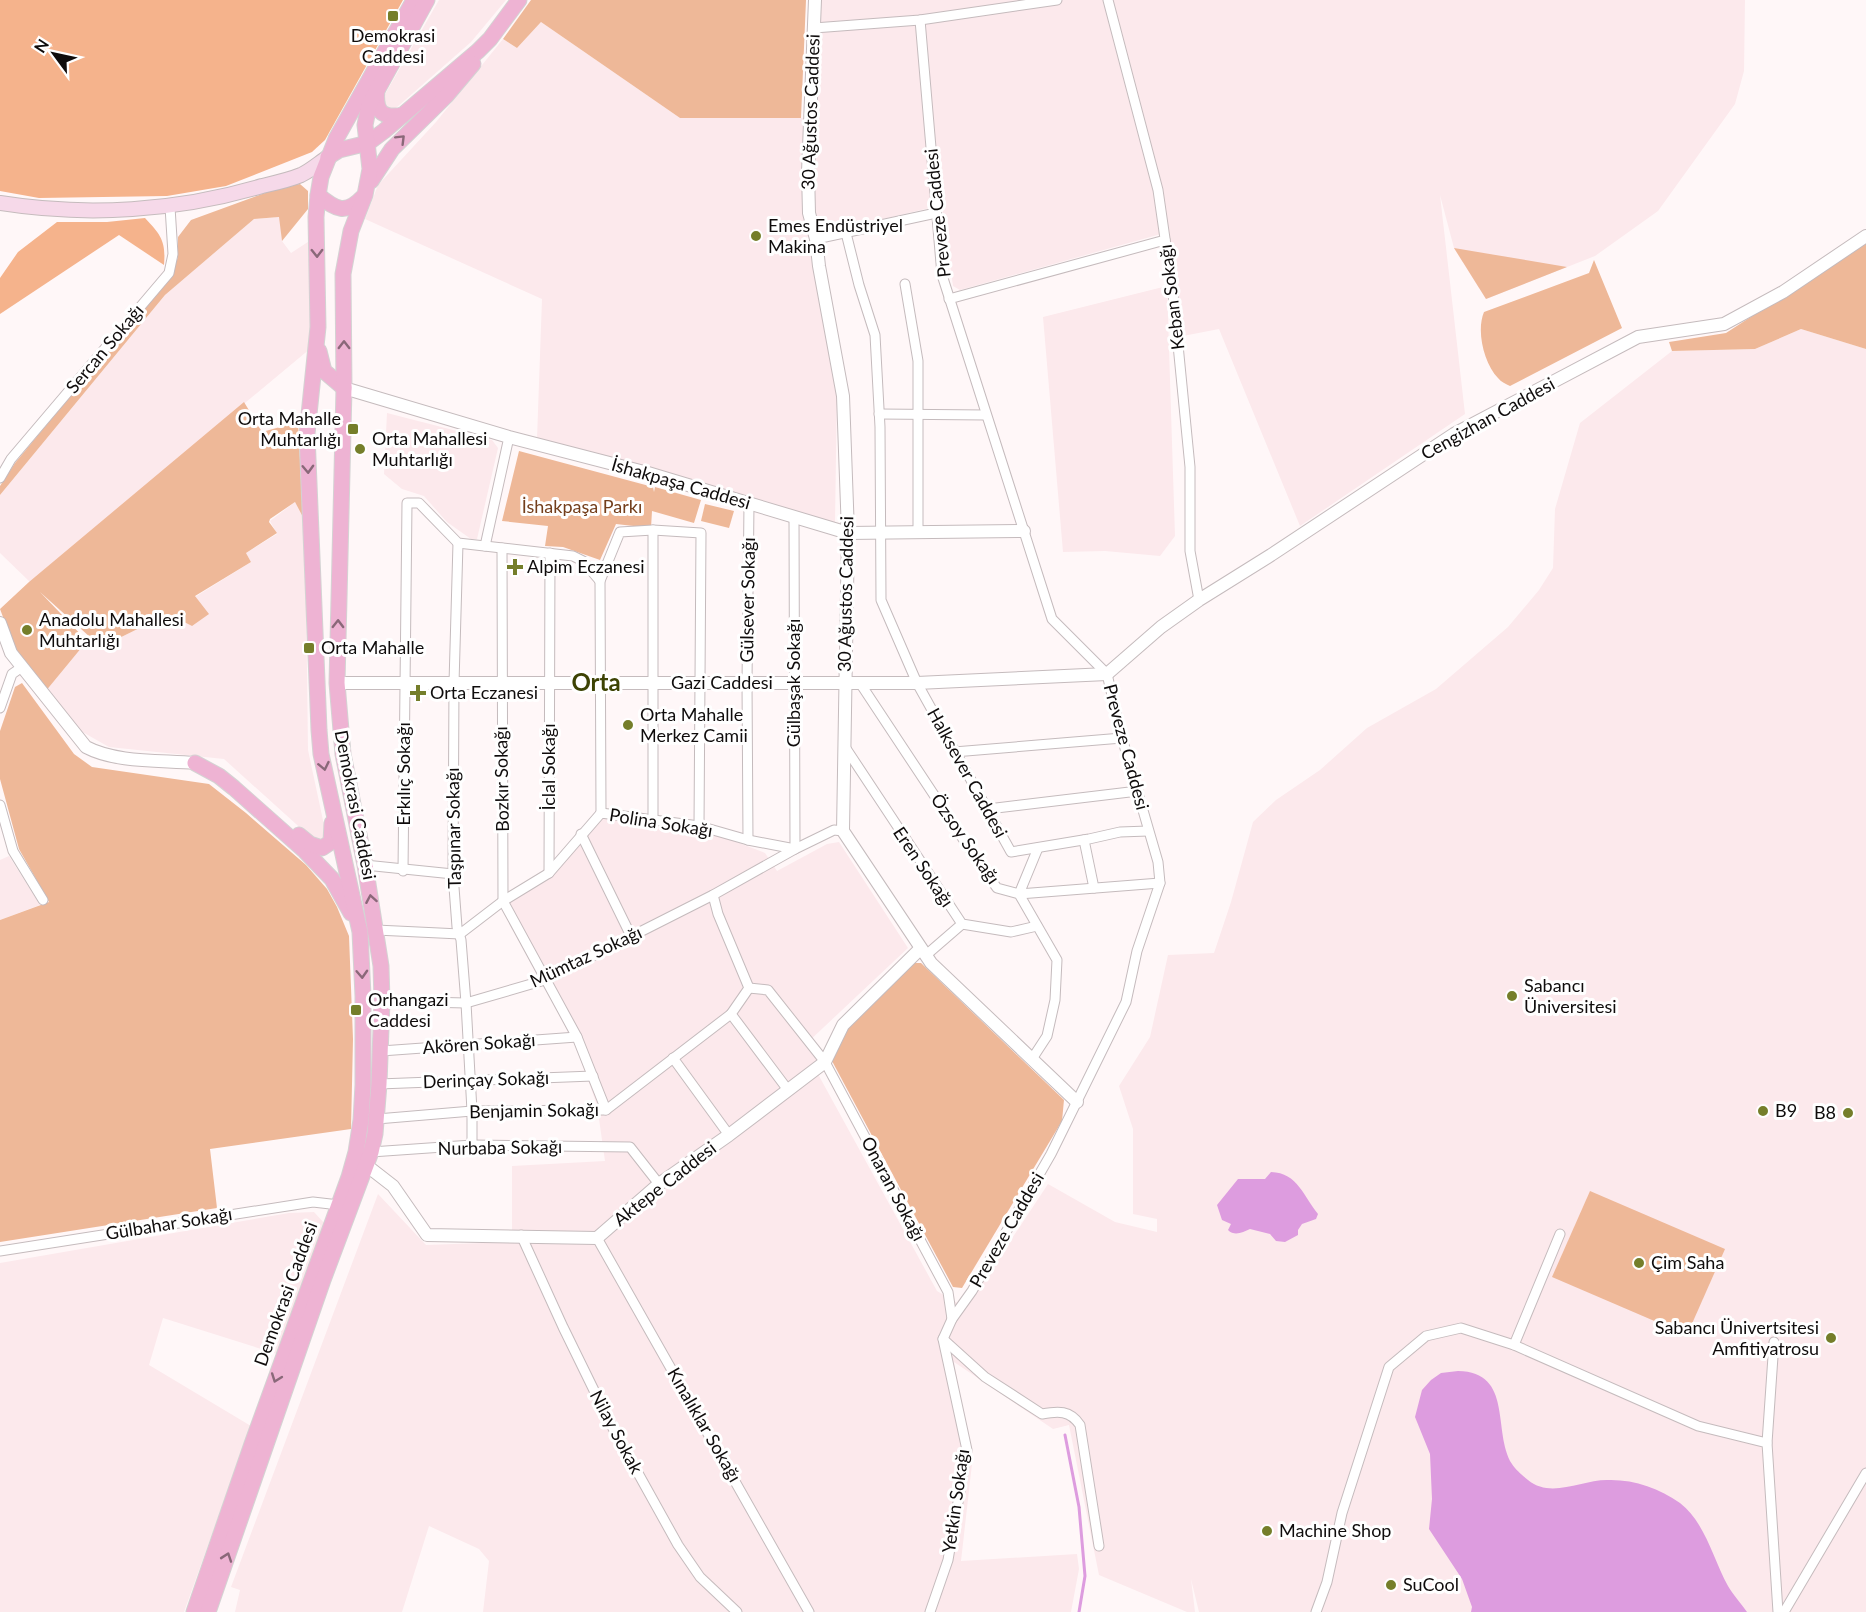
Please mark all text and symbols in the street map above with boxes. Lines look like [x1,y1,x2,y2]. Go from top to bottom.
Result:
marker: Demokrasi Caddesi [386,9,400,23]
north arrow [24,24,84,84]
place label: Demokrasi Caddesi [351,24,435,67]
street label: 30 Ağustos Caddesi [796,34,824,190]
text: N [30,35,52,56]
one-way arrow [394,136,405,147]
street label: Preveze Caddesi [919,148,955,279]
place label: Emes Endüstriyel Makina [768,214,903,257]
marker: Emes Endüstriyel Makina [749,229,763,243]
street label: Keban Sokağı [1154,243,1188,351]
one-way arrow [310,249,323,258]
street label: Sercan Sokağı [61,299,148,397]
one-way arrow [338,341,350,350]
street label: Cengizhan Caddesi [1417,372,1558,464]
place label: Orta Mahalle Muhtarlığı [238,407,341,450]
marker: Orta Mahalle Muhtarlığı [346,422,360,436]
place label: Orta Mahallesi Muhtarlığı [372,427,487,470]
marker: Orta Mahallesi Muhtarlığı [353,442,367,456]
street label: İshakpaşa Caddesi [609,453,753,513]
one-way arrow [301,464,314,473]
park label: İshakpaşa Parkı [522,495,642,517]
street label: 30 Ağustos Caddesi [833,516,857,672]
street label: Gülsever Sokağı [735,537,759,663]
place label: Alpim Eczanesi [527,555,645,577]
marker: Alpim Eczanesi [508,560,522,574]
place label: Anadolu Mahallesi Muhtarlığı [39,608,184,651]
street label: Gülbaşak Sokağı [782,619,804,747]
one-way arrow [332,620,345,629]
marker: Anadolu Mahallesi Muhtarlığı [20,623,34,637]
place label: Orta Mahalle [321,636,424,658]
marker: Orta Mahalle [302,641,316,655]
district label: Orta [571,667,621,696]
street label: Gazi Caddesi [671,671,773,693]
place label: Orta Eczanesi [430,681,538,703]
street label: Preveze Caddesi [1100,681,1154,812]
marker: Orta Eczanesi [411,686,425,700]
place label: Orta Mahalle Merkez Camii [640,703,748,746]
street label: Halksever Caddesi [923,704,1013,841]
marker: Orta Mahalle Merkez Camii [621,718,635,732]
street label: Erkılıç Sokağı [392,722,414,826]
street label: İclal Sokağı [537,723,559,811]
street label: Bozkır Sokağı [489,726,513,832]
street label: Demokrasi Caddesi [331,728,381,882]
one-way arrow [317,760,330,770]
street label: Taşpınar Sokağı [441,767,465,889]
street label: Özsoy Sokağı [927,789,1005,888]
street label: Polina Sokağı [608,803,714,841]
street label: Eren Sokağı [889,822,959,911]
one-way arrow [365,894,378,904]
street label: Mümtaz Sokağı [526,921,645,992]
one-way arrow [355,970,368,979]
place label: Sabancı Üniversitesi [1524,974,1617,1017]
place label: Orhangazi Caddesi [368,988,449,1031]
marker: Sabancı Üniversitesi [1505,989,1519,1003]
marker: Orhangazi Caddesi [349,1003,363,1017]
street label: Akören Sokağı [422,1028,536,1058]
street label: Derinçay Sokağı [422,1066,550,1092]
street label: Benjamin Sokağı [469,1098,599,1122]
place label: B9 [1775,1099,1797,1121]
place label: B8 [1814,1101,1836,1123]
marker: B9 [1756,1104,1770,1118]
marker: B8 [1841,1106,1855,1120]
street label: Onaran Sokağı [857,1133,931,1244]
street label: Nurbaba Sokağı [438,1135,562,1159]
street label: Aktepe Caddesi [609,1136,720,1230]
street label: Preveze Caddesi [964,1168,1048,1291]
street label: Gülbahar Sokağı [104,1202,234,1244]
street label: Demokrasi Caddesi [249,1218,321,1369]
place label: Çim Saha [1651,1251,1724,1273]
marker: Çim Saha [1632,1256,1646,1270]
place label: Sabancı Ünivertsitesi Amfitiyatrosu [1655,1316,1819,1359]
marker: Sabancı Ünivertsitesi Amfitiyatrosu [1824,1331,1838,1345]
street label: Kınalıklar Sokağı [663,1363,747,1486]
one-way arrow [271,1372,284,1383]
street label: Nilay Sokak [586,1386,648,1478]
street label: Yetkin Sokağı [937,1447,973,1554]
place label: Machine Shop [1279,1519,1391,1541]
marker: Machine Shop [1260,1524,1274,1538]
one-way arrow [220,1552,233,1563]
place label: SuCool [1403,1573,1459,1595]
marker: SuCool [1384,1578,1398,1592]

